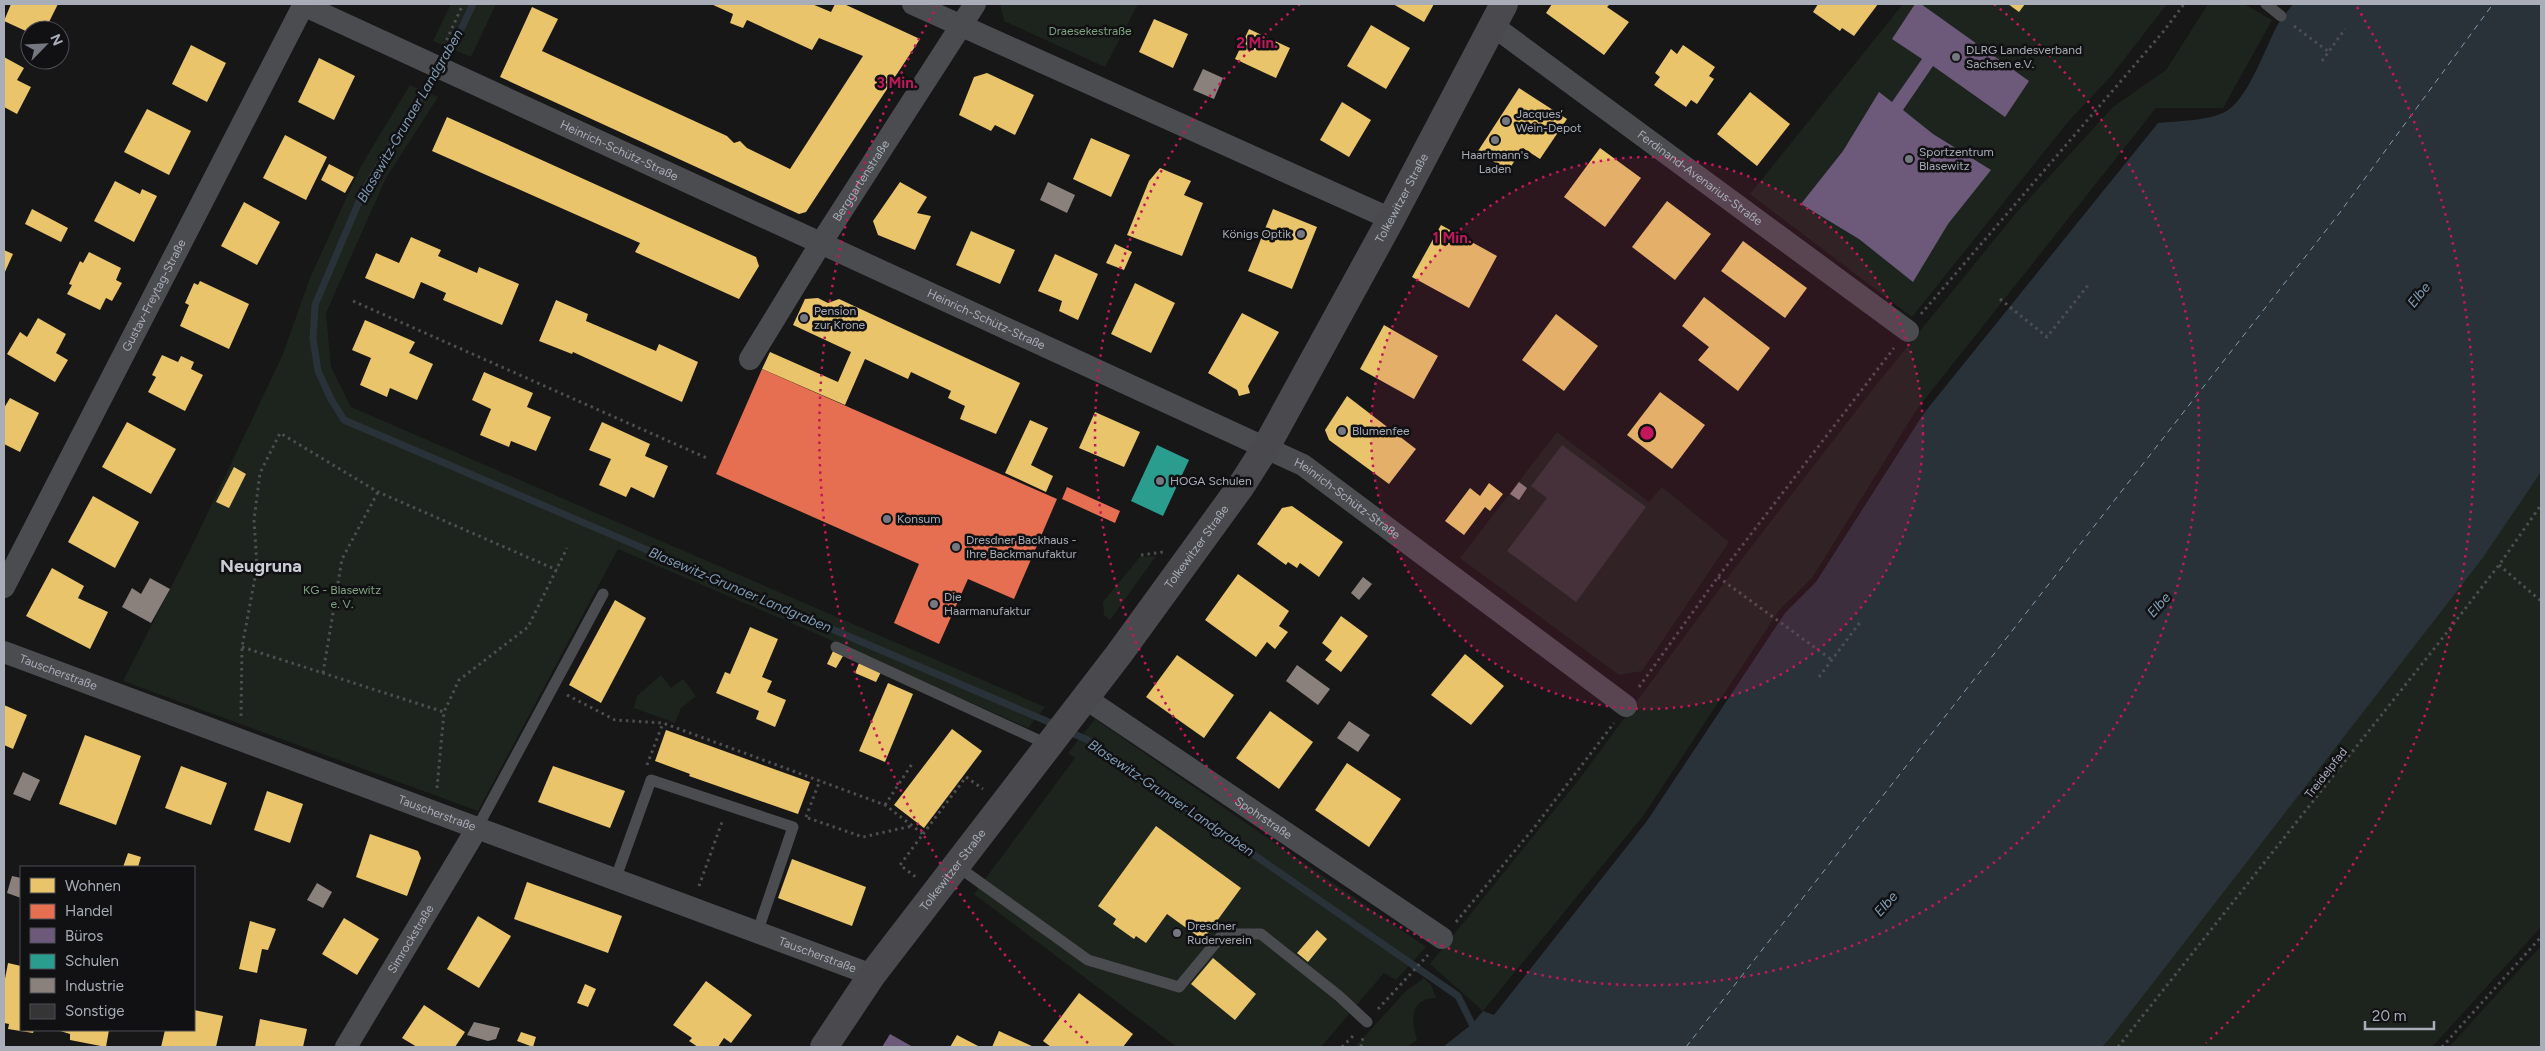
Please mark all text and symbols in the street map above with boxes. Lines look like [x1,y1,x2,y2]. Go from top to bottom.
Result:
north arrow [20,20,70,70]
park label: Draesekestraße [1049,24,1132,38]
water label: Blasewitz‐Grunaer Landgraben [353,26,467,205]
text: N [46,32,66,48]
text: 2 Min. [1236,34,1278,52]
place label: DLRG Landesverband Sachsen e.V. [1966,43,2082,71]
marker: DLRG Landesverband Sachsen e.V. [1950,51,1962,63]
text: 3 Min. [877,74,918,92]
place label: Jacques’ Wein-Depot [1516,107,1582,135]
marker: Jacques’ Wein-Depot [1500,115,1512,127]
street label: Heinrich-Schütz-Straße [558,117,681,184]
street label: Ferdinand-Avenarius-Straße [1635,127,1765,229]
marker: Haartmann's Laden [1489,134,1501,146]
street label: Berggartenstraße [830,137,893,224]
place label: Sportzentrum Blasewitz [1919,145,1994,173]
place label: Haartmann's Laden [1461,148,1529,176]
street label: Tolkewitzer Straße [1372,151,1431,245]
marker: Sportzentrum Blasewitz [1903,153,1915,165]
place label: Königs Optik [1222,227,1291,241]
marker: Königs Optik [1295,228,1307,240]
text: 1 Min. [1433,229,1472,247]
street label: Gustav-Freytag-Straße [119,236,189,354]
water label: Elbe [2404,279,2434,311]
street label: Heinrich-Schütz-Straße [925,286,1048,353]
place label: Pension zur Krone [814,304,866,332]
marker: Pension zur Krone [798,312,810,324]
place label: Blumenfee [1352,424,1410,438]
centre of rings [1638,424,1656,442]
marker: Blumenfee [1336,425,1348,437]
street label: Heinrich-Schütz-Straße [1292,455,1403,542]
place label: HOGA Schulen [1170,474,1252,488]
marker: HOGA Schulen [1154,475,1166,487]
street label: Tolkewitzer Straße [1162,502,1232,591]
place label: Konsum [897,512,940,526]
marker: Konsum [881,513,893,525]
place label: Dresdner Backhaus - Ihre Backmanufaktur [966,533,1077,561]
marker: Dresdner Backhaus - Ihre Backmanufaktur [950,541,962,553]
water label: Blasewitz‐Grunaer Landgraben [646,544,834,636]
district label: Neugruna [220,555,302,577]
park label: KG - Blasewitz e. V. [303,583,381,611]
water label: Elbe [2144,589,2175,621]
place label: Die Haarmanufaktur [944,590,1031,618]
marker: Die Haarmanufaktur [928,598,940,610]
street label: Tauscherstraße [18,651,100,693]
water label: Blasewitz‐Grunaer Landgraben [1085,736,1258,860]
street label: Treidelpfad [2302,745,2350,801]
street label: Tauscherstraße [396,792,478,834]
street label: Spohrstraße [1232,794,1295,842]
street label: Tolkewitzer Straße [917,826,989,914]
legend [20,866,195,1031]
text: Wohnen [65,877,121,895]
water label: Elbe [1871,888,1902,920]
text: Handel [65,902,113,920]
street label: Simrockstraße [385,902,437,976]
place label: Dresdner Ruderverein [1187,919,1252,947]
text: Büros [65,927,103,945]
marker: Dresdner Ruderverein [1171,927,1183,939]
street label: Tauscherstraße [777,934,859,976]
text: Schulen [65,952,119,970]
text: Industrie [65,977,124,995]
scale bar [2365,998,2434,1030]
text: Sonstige [65,1002,124,1020]
text: 20 m [2372,1007,2406,1025]

